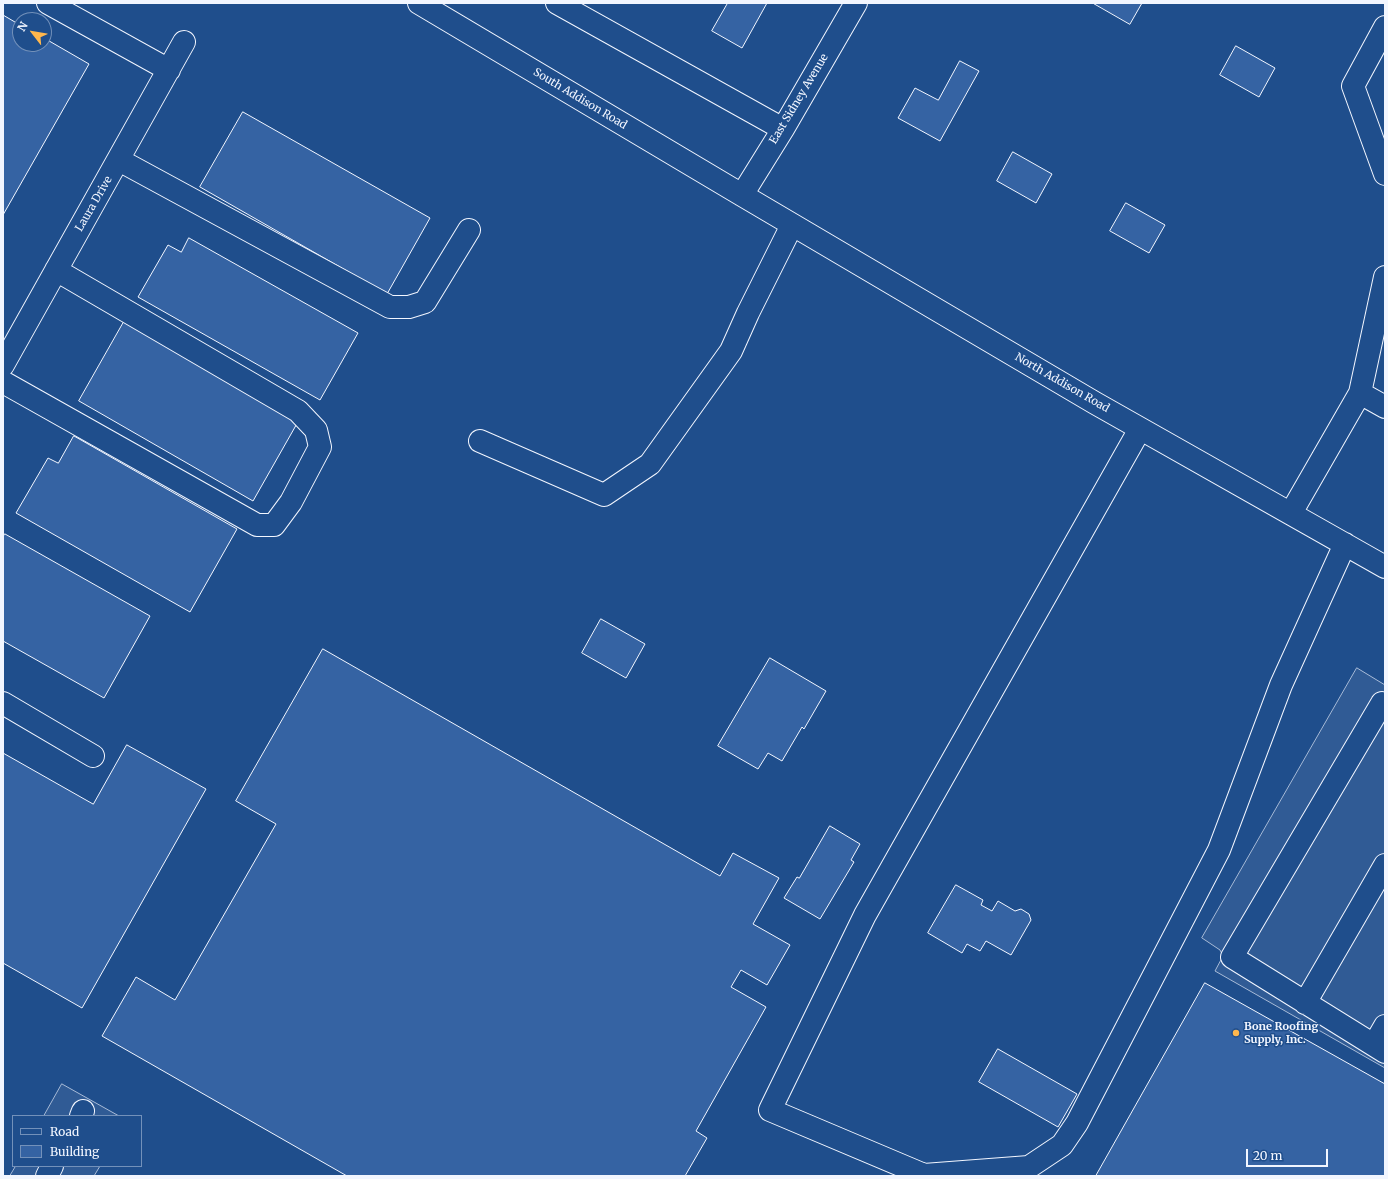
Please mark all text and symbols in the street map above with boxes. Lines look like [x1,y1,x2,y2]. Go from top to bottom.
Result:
north arrow [12,12,52,52]
text: N [14,19,31,34]
street label: East Sidney Avenue [767,52,831,146]
street label: South Addison Road [531,66,629,132]
street label: Laura Drive [73,174,115,234]
street label: North Addison Road [1012,351,1112,415]
place label: Bone Roofing Supply, Inc. [1244,1020,1318,1046]
marker: Bone Roofing Supply, Inc. [1231,1028,1241,1038]
legend [12,1115,142,1167]
text: Road [50,1124,79,1139]
scale bar [1248,1141,1330,1167]
text: Building [50,1144,99,1159]
text: 20 m [1253,1148,1282,1163]

